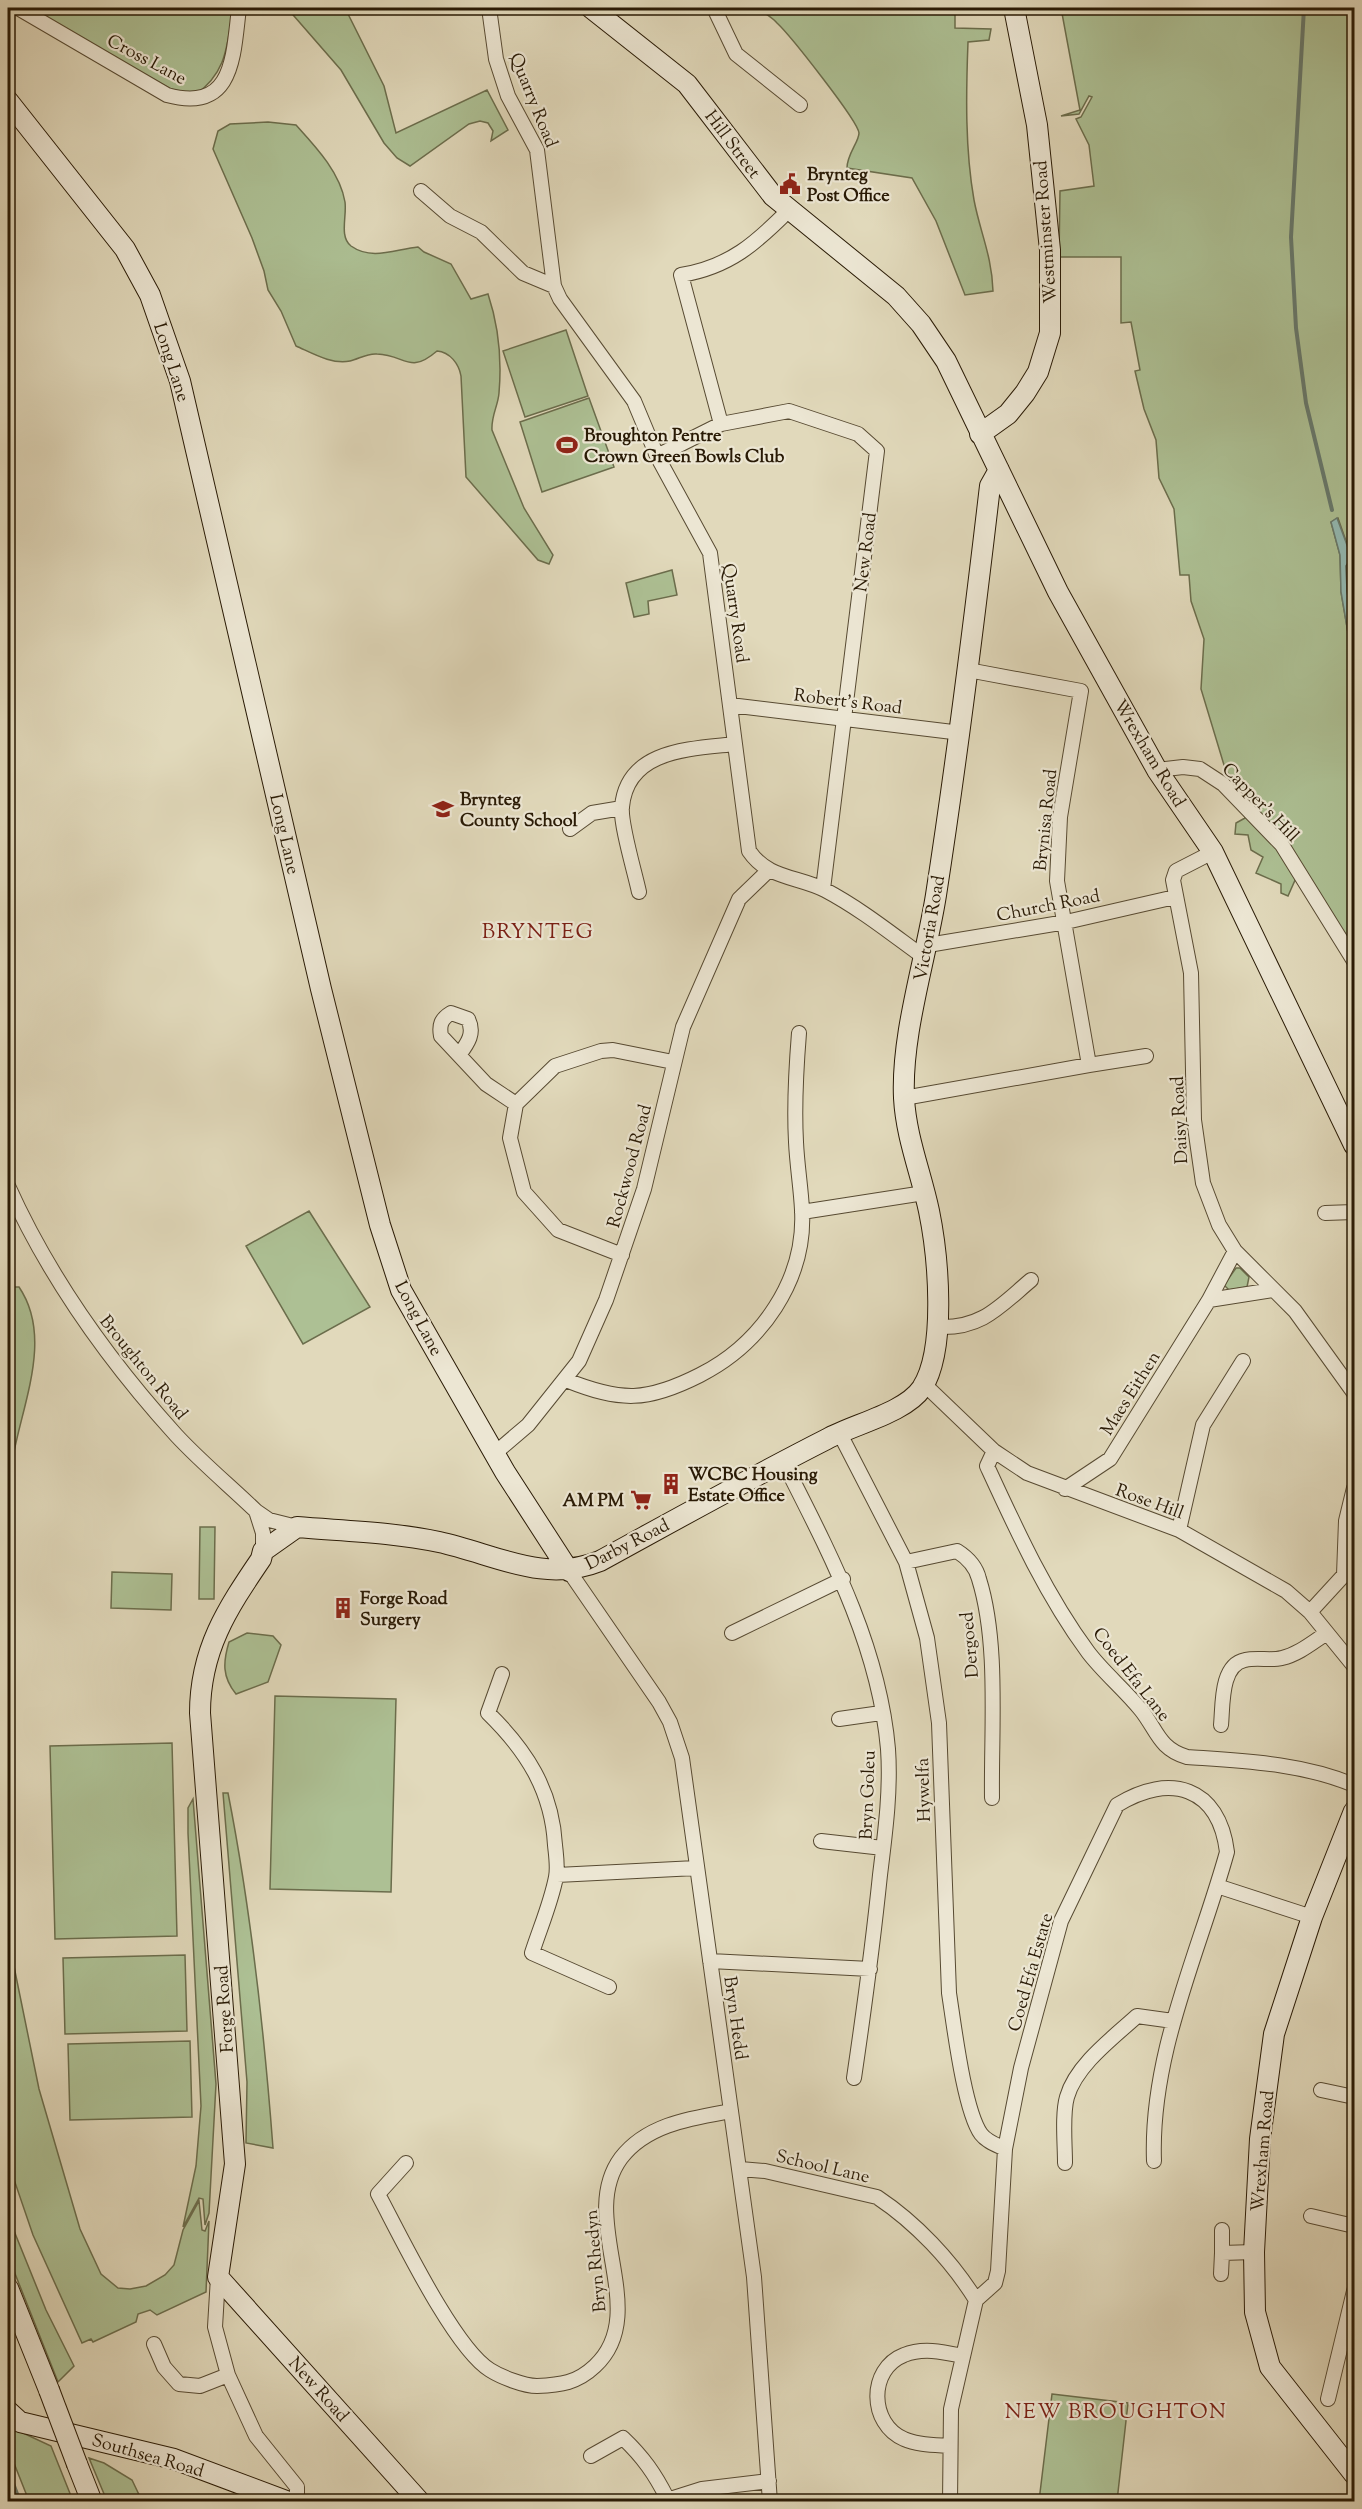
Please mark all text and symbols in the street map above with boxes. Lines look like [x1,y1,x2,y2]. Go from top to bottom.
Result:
street label: Cross Lane [102,29,191,93]
street label: Quarry Road [501,49,563,152]
street label: Hill Street [697,106,766,185]
street label: Westminster Road [1029,160,1065,304]
place label: Brynteg Post Office [807,163,890,210]
public building icon: Brynteg Post Office [778,172,802,196]
street label: Long Lane [145,320,195,406]
place label: Broughton Pentre Crown Green Bowls Club [584,424,785,471]
sports icon: Broughton Pentre Crown Green Bowls Club [555,433,579,457]
street label: New Road [849,511,885,594]
street label: Quarry Road [714,562,754,665]
street label: Robert's Road [792,683,903,723]
street label: Wrexham Road [1106,695,1191,813]
street label: Capper's Hill [1215,758,1304,849]
street label: Brynisa Road [1029,768,1065,873]
place label: Brynteg County School [460,788,578,835]
street label: Long Lane [261,792,305,877]
school or university icon: Brynteg County School [431,797,455,821]
street label: Victoria Road [909,873,953,983]
street label: Church Road [994,884,1102,930]
district label: BRYNTEG [482,918,594,948]
street label: Daisy Road [1166,1075,1196,1165]
street label: Rockwood Road [602,1102,660,1231]
street label: Long Lane [387,1277,448,1361]
street label: Broughton Road [92,1310,193,1426]
street label: Maes Eithen [1095,1346,1168,1441]
place label: WCBC Housing Estate Office [688,1463,818,1510]
building icon: WCBC Housing Estate Office [659,1472,683,1496]
street label: Rose Hill [1112,1479,1187,1527]
supermarket icon: AM PM [629,1488,653,1512]
place label: AM PM [563,1489,624,1515]
street label: Darby Road [581,1513,675,1578]
place label: Forge Road Surgery [360,1587,449,1634]
building icon: Forge Road Surgery [331,1596,355,1620]
street label: Dergoed [955,1611,987,1679]
street label: Coed Efa Lane [1085,1623,1176,1728]
street label: Bryn Goleu [854,1750,884,1840]
street label: Hywelfa [911,1758,939,1822]
street label: Coed Efa Estate [1003,1910,1061,2035]
street label: Forge Road [210,1964,242,2054]
street label: Bryn Hedd [715,1975,753,2062]
street label: Wrexham Road [1246,2089,1282,2213]
street label: School Lane [773,2145,872,2191]
street label: Bryn Rhedyn [580,2208,614,2313]
street label: New Road [281,2352,354,2429]
district label: NEW BROUGHTON [1005,2398,1227,2428]
street label: Southsea Road [88,2428,207,2485]

